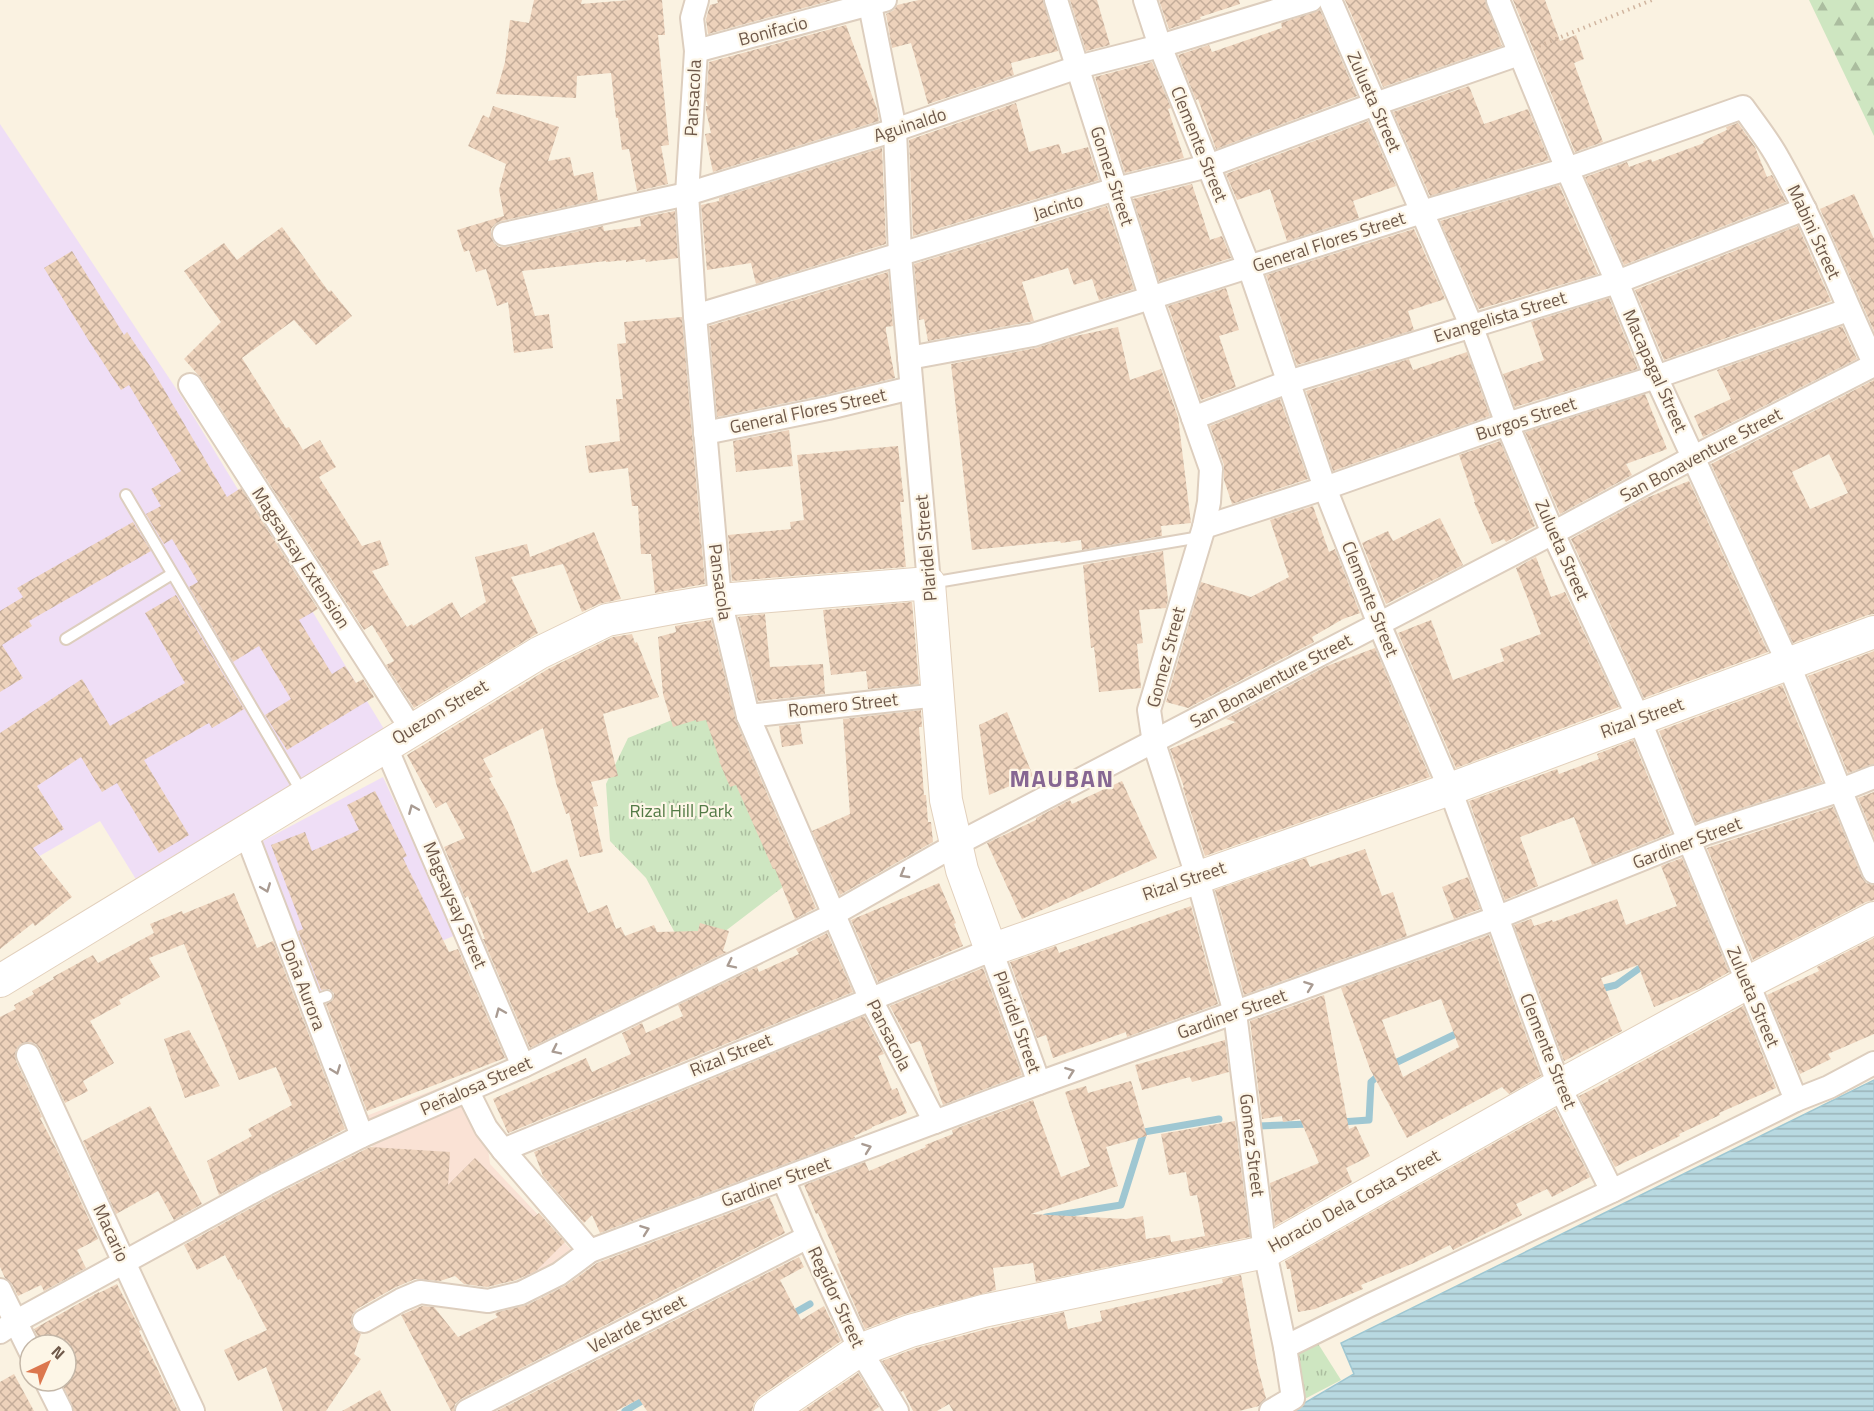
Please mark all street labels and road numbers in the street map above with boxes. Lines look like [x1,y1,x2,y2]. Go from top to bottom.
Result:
street label: Bonifacio [735,8,810,53]
street label: Zulueta Street [1340,47,1409,157]
street label: Pansacola [677,59,708,137]
street label: Clemente Street [1164,82,1235,206]
street label: Aguinaldo [870,100,950,149]
street label: Gomez Street [1084,123,1141,230]
street label: Mabini Street [1781,180,1848,284]
street label: Jacinto [1029,186,1086,227]
street label: General Flores Street [1249,204,1409,279]
street label: Evangelista Street [1430,283,1570,350]
street label: Macapagal Street [1616,305,1695,437]
street label: General Flores Street [727,381,889,440]
street label: Burgos Street [1472,389,1580,447]
street label: San Bonaventure Street [1615,400,1787,509]
street label: Magsaysay Extension [245,482,357,634]
street label: Plaridel Street [907,493,944,603]
street label: Zulueta Street [1528,495,1597,605]
street label: Clemente Street [1335,537,1406,661]
street label: Pansacola [702,542,739,622]
street label: Gomez Street [1139,603,1192,710]
street label: San Bonaventure Street [1185,626,1357,735]
street label: Quezon Street [386,672,494,751]
street label: Romero Street [787,685,900,724]
street label: Rizal Street [1596,690,1688,745]
street label: Gardiner Street [1628,809,1746,876]
street label: Magsaysay Street [417,837,495,973]
street label: Rizal Street [1138,853,1230,907]
street label: Doña Aurora [274,936,333,1034]
street label: Zulueta Street [1720,942,1787,1052]
street label: Plaridel Street [986,967,1049,1077]
street label: Gardiner Street [1173,981,1291,1046]
street label: Clemente Street [1513,989,1584,1113]
street label: Pansacola [860,994,919,1075]
street label: Rizal Street [686,1026,777,1083]
street label: Peñalosa Street [416,1049,537,1122]
street label: Gomez Street [1233,1092,1272,1199]
street label: Horacio Dela Costa Street [1263,1142,1445,1259]
street label: Gardiner Street [717,1149,835,1214]
street label: Macario [86,1200,137,1266]
street label: Regidor Street [801,1242,872,1352]
street label: Velarde Street [583,1287,691,1360]

